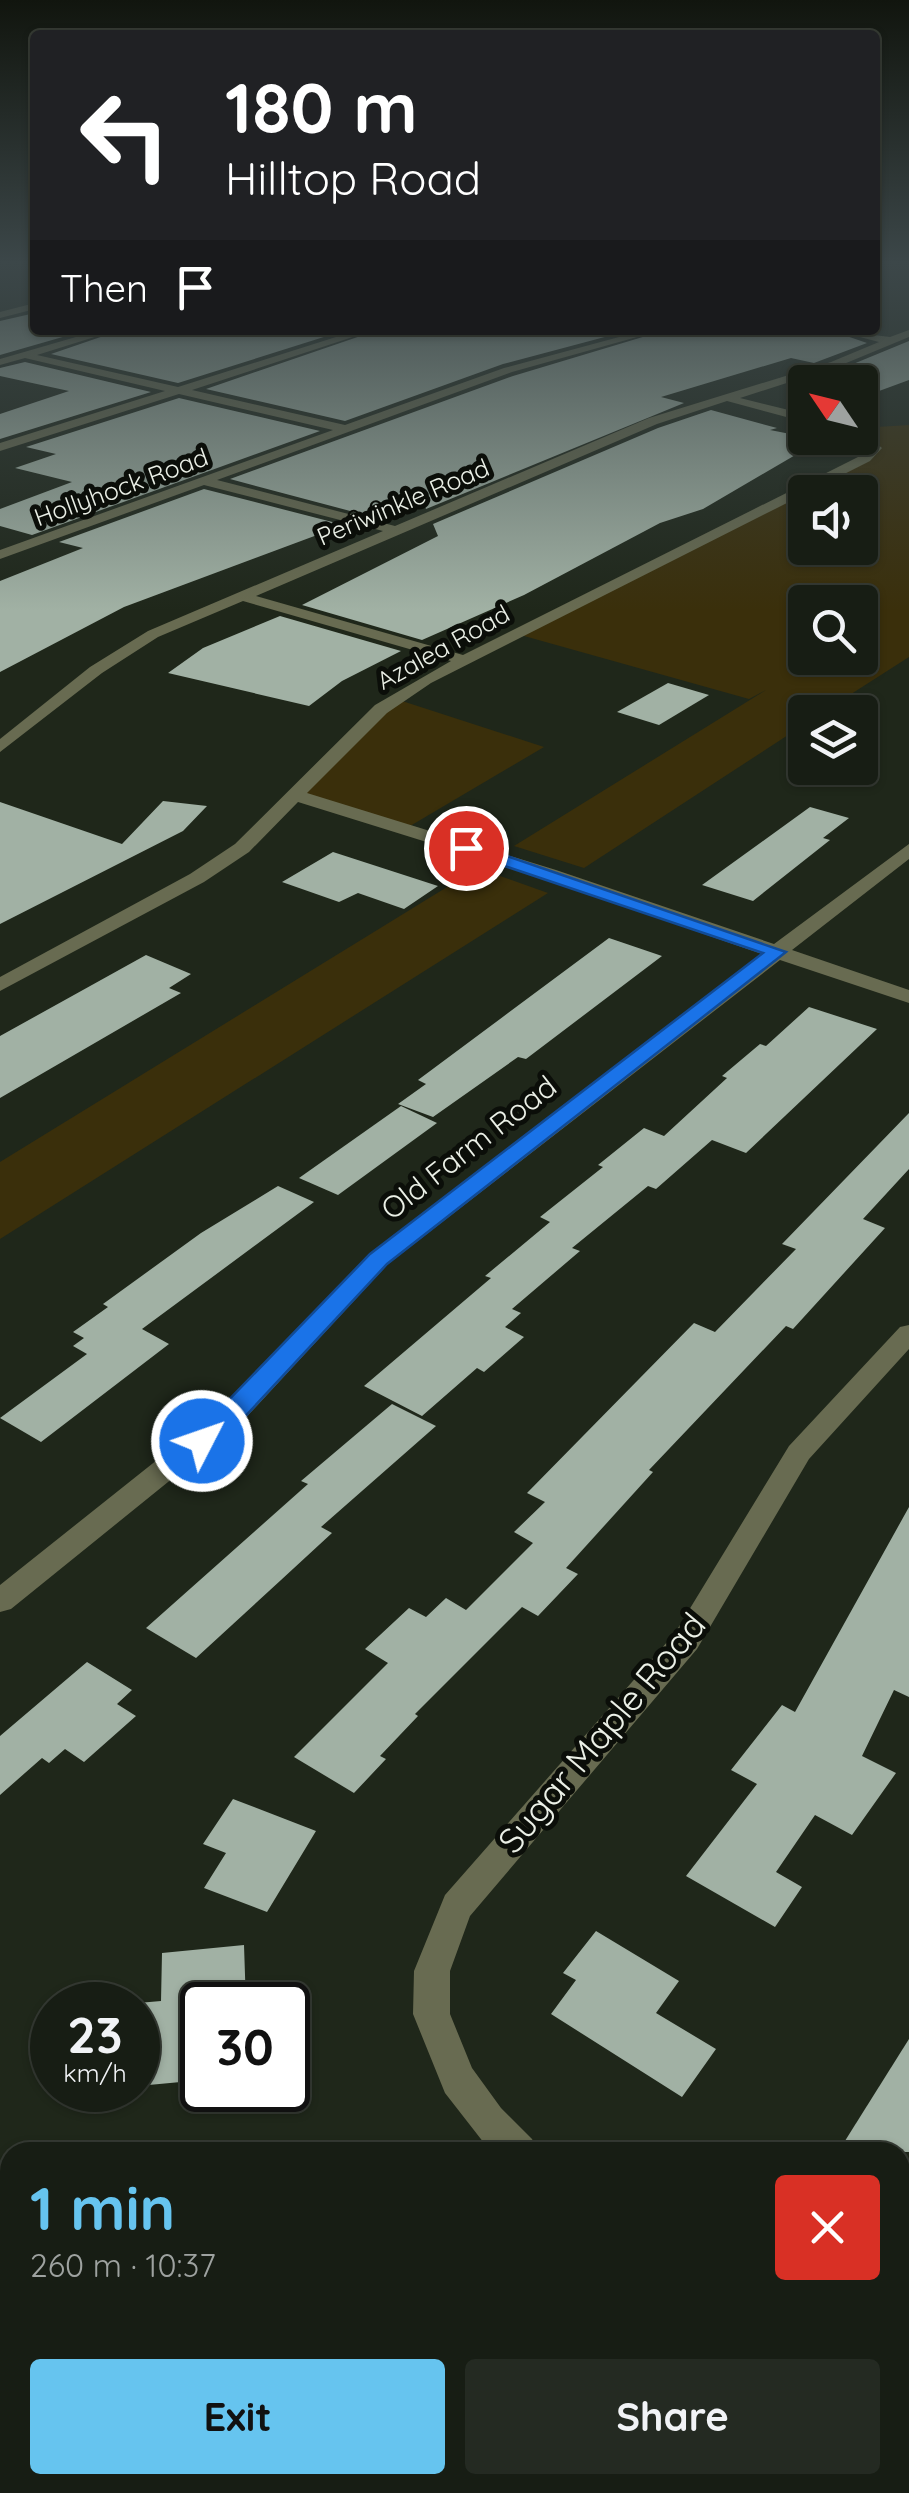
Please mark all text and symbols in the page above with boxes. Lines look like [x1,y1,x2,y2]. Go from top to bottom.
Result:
text: 180 m [225,63,418,151]
icon: left [60,70,190,200]
text: Hilltop Road [225,150,481,206]
icon: arrive [168,260,223,315]
text: Then [60,264,148,312]
north arrow [788,365,878,455]
map controls [788,365,878,785]
street label: Hollyhock Road [30,441,212,532]
street label: Periwinkle Road [312,451,494,552]
button: sound [788,475,878,565]
button: search [788,585,878,675]
street label: Azalea Road [371,597,515,696]
button: layers [788,695,878,785]
pin [424,806,509,891]
icon: arrive [439,821,494,876]
street label: Old Farm Road [373,1067,564,1227]
position arrow [150,1389,254,1493]
street label: Sugar Maple Road [488,1603,715,1862]
speed limit sign: 30 [180,1982,310,2112]
text: 23 [67,2003,123,2066]
text: km/h [63,2057,127,2088]
text: 1 min [30,2170,175,2245]
button: close [775,2175,880,2280]
text: 260 m · 10:37 [30,2245,216,2285]
button: Exit [30,2359,445,2474]
button: Share [465,2359,880,2474]

